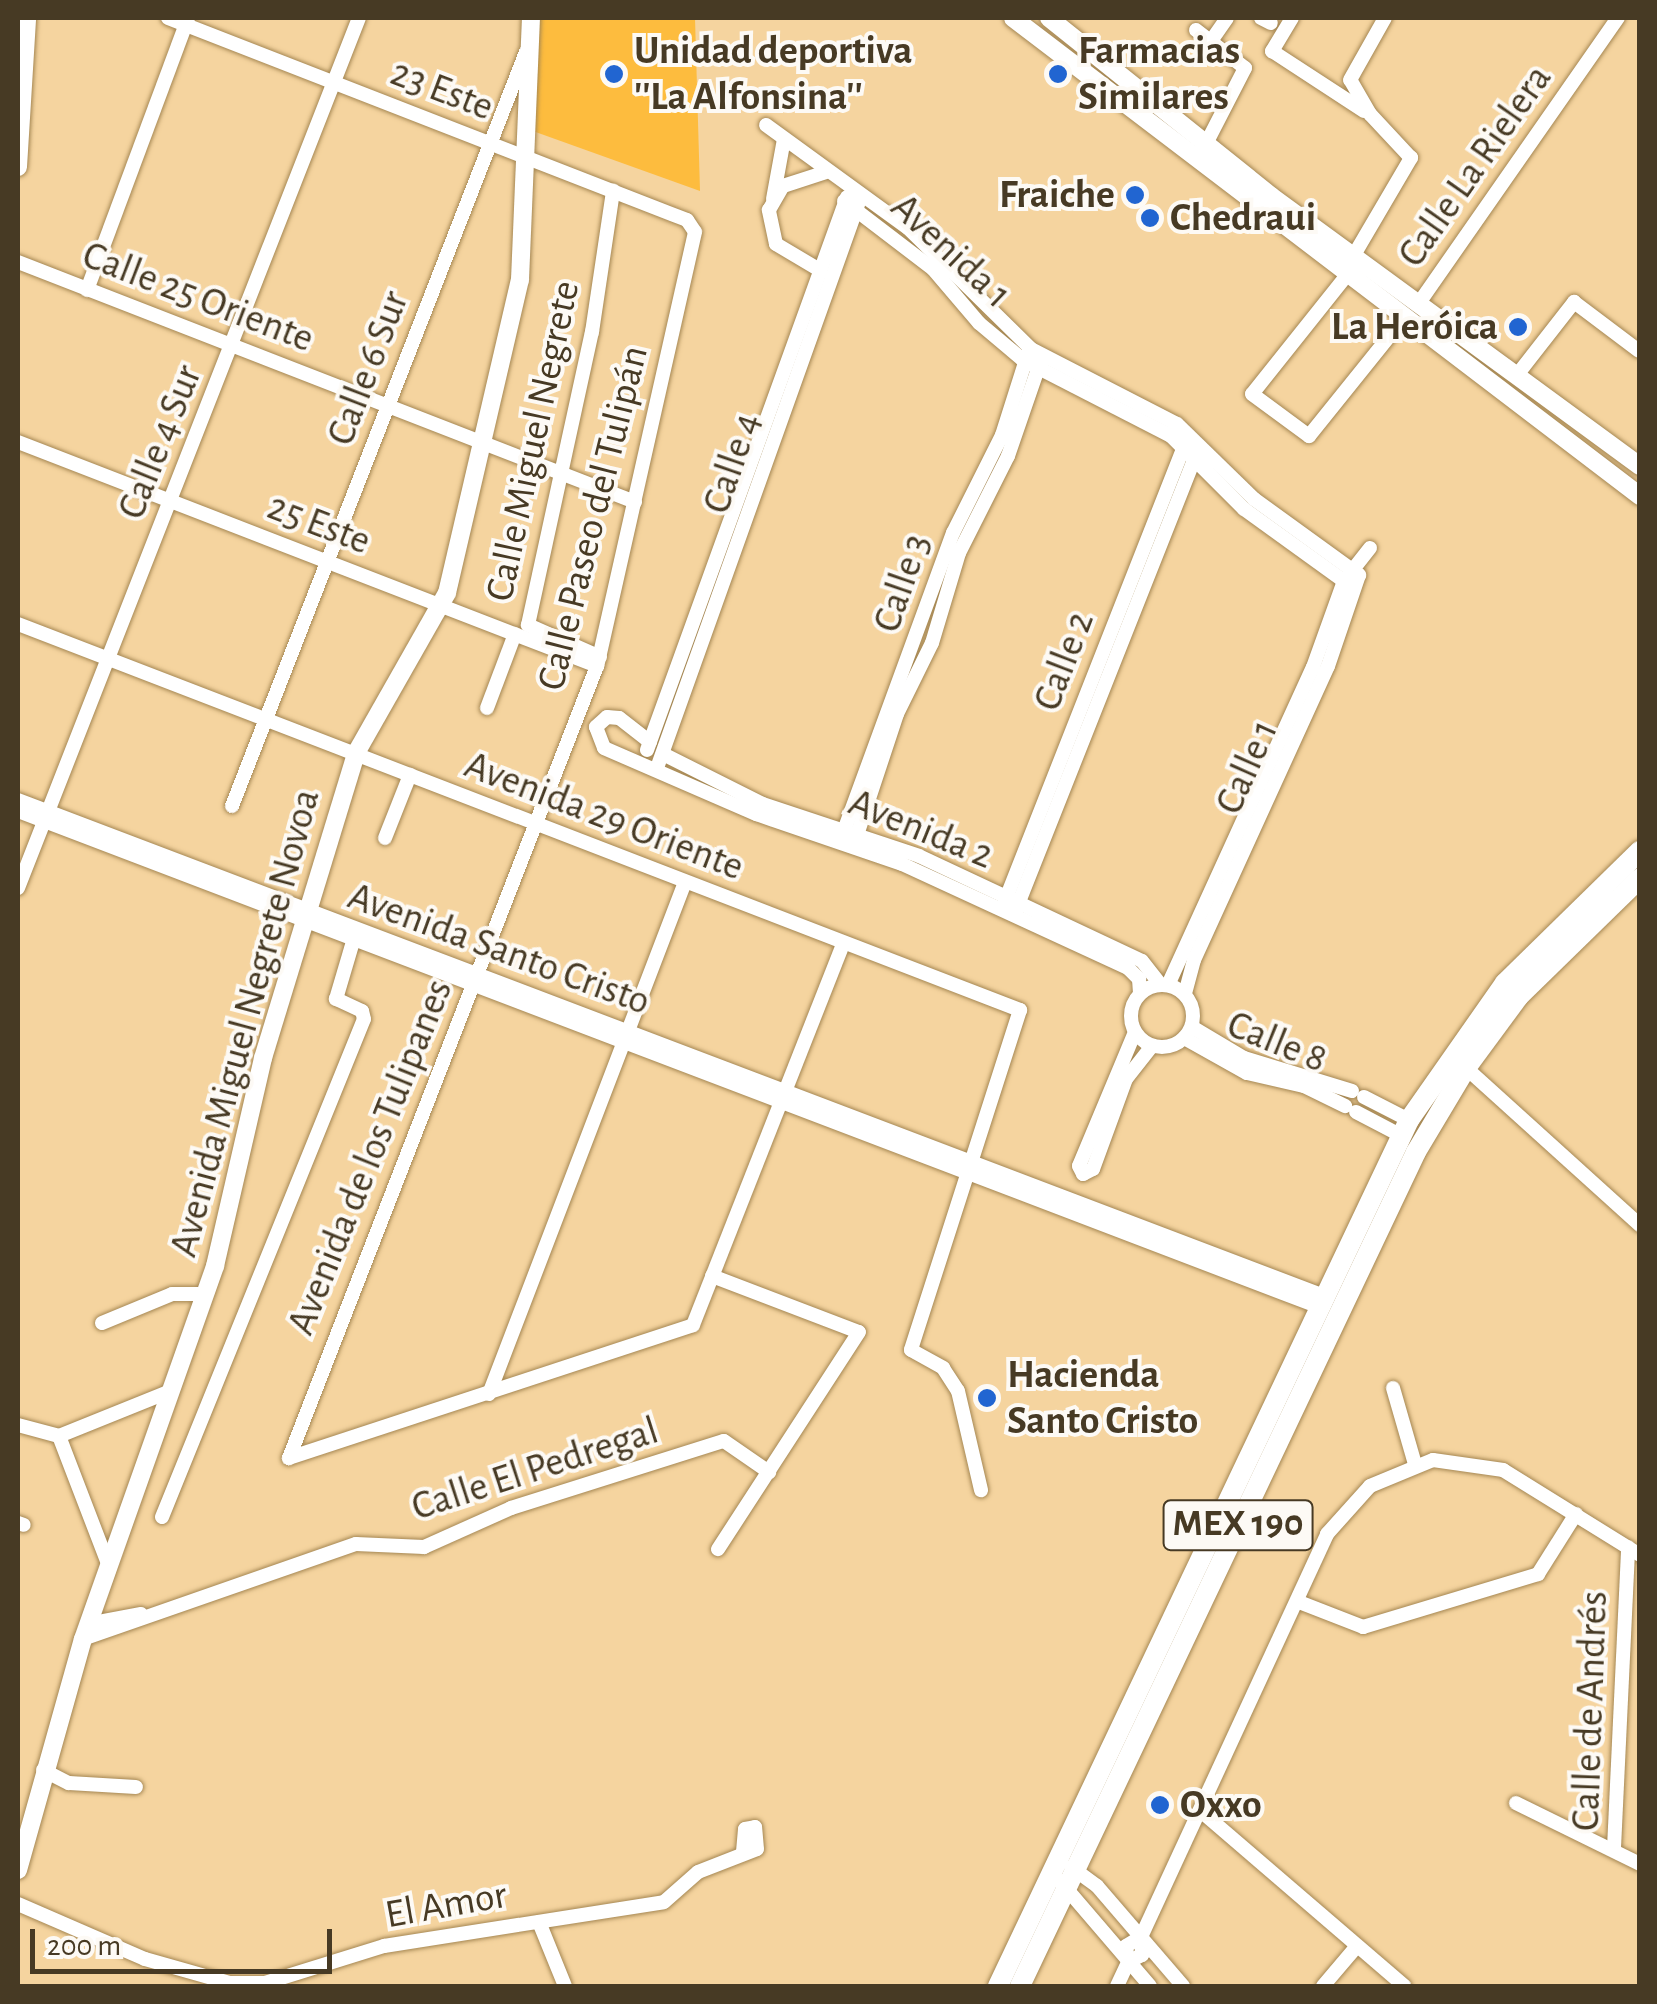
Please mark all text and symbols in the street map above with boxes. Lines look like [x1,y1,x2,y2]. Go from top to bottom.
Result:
place label: Unidad deportiva ''La Alfonsina'' [634,27,913,121]
place label: Farmacias Similares [1078,27,1240,121]
street label: 23 Este [384,49,500,131]
street label: Calle La Rielera [1388,56,1562,276]
marker: Unidad deportiva ''La Alfonsina'' [603,63,625,85]
marker: Farmacias Similares [1047,63,1069,85]
place label: Fraiche [999,171,1115,219]
street label: Avenida 1 [881,183,1021,319]
marker: Fraiche [1124,184,1146,206]
place label: Chedraui [1170,194,1316,242]
marker: Chedraui [1139,207,1161,229]
street label: Calle 25 Oriente [76,231,320,363]
street label: Calle Miguel Negrete [476,277,590,605]
street label: Calle 6 Sur [317,284,419,452]
place label: La Heróica [1331,303,1498,351]
marker: La Heróica [1507,316,1529,338]
street label: Calle Paseo del Tulipán [527,341,659,695]
street label: Calle 4 Sur [107,358,213,526]
street label: Calle 4 [692,406,772,520]
street label: 25 Este [261,483,377,565]
street label: Calle 3 [863,528,941,638]
street label: Calle 2 [1023,605,1105,717]
street label: Calle 1 [1205,713,1289,821]
street label: Avenida 29 Oriente [458,741,750,891]
street label: Avenida 2 [842,778,1000,880]
street label: Avenida Miguel Negrete Novoa [159,784,331,1262]
street label: Avenida Santo Cristo [341,872,657,1026]
street label: Avenida de los Tulipanes [277,972,463,1342]
street label: Calle 8 [1220,1000,1334,1084]
place label: Hacienda Santo Cristo [1007,1351,1198,1445]
marker: Hacienda Santo Cristo [976,1387,998,1409]
street label: Calle El Pedregal [406,1407,664,1531]
road number: MEX 190 [1160,1492,1316,1558]
street label: Calle de Andrés [1562,1590,1618,1832]
place label: Oxxo [1180,1781,1262,1829]
marker: Oxxo [1149,1794,1171,1816]
street label: El Amor [381,1871,511,1939]
scale bar [35,1909,338,1971]
text: 200 m [47,1931,121,1961]

